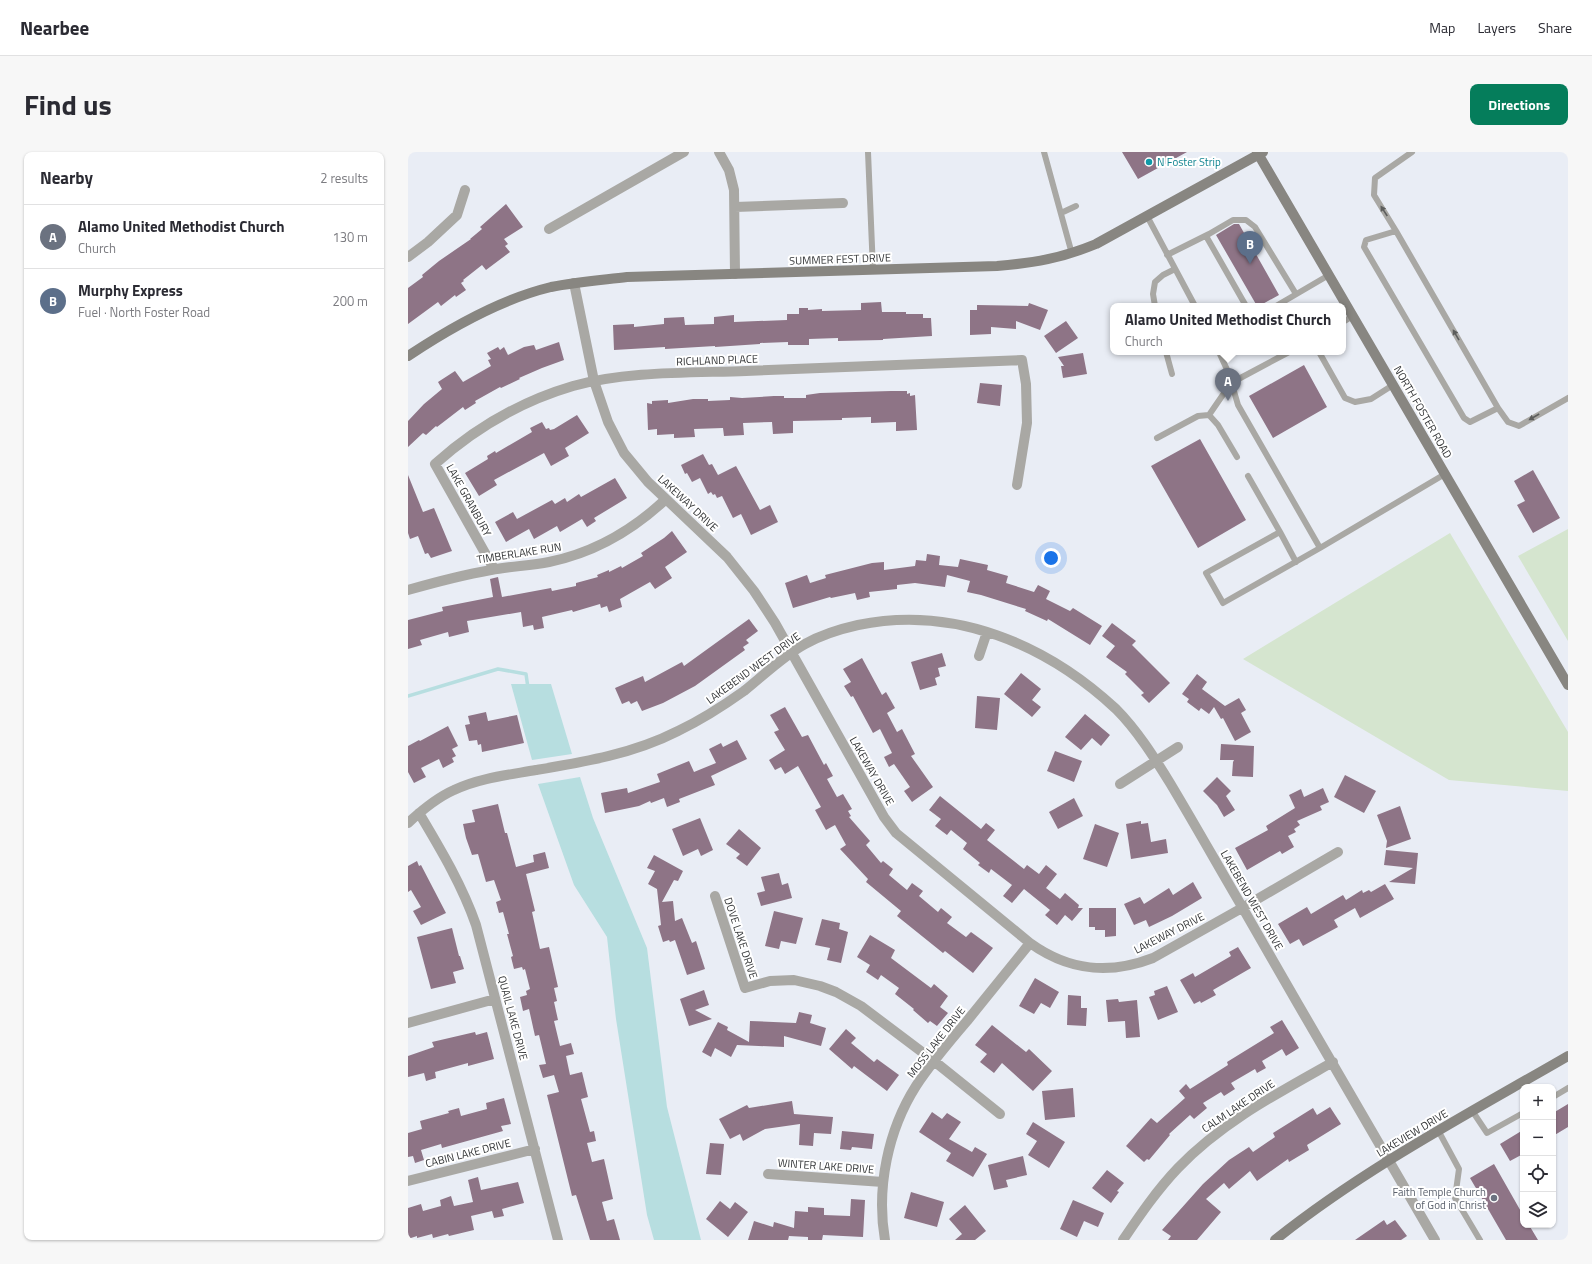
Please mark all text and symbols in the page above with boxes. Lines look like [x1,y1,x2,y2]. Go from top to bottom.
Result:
text: Nearbee [20,13,89,42]
text: Map [1429,17,1455,38]
text: Layers [1477,17,1516,38]
text: Share [1538,17,1572,38]
text: Find us [24,83,112,126]
button: Directions [1470,84,1568,125]
place label: N Foster Strip [1157,154,1221,170]
marker: N Foster Strip [1144,157,1154,167]
text: Nearby [40,165,93,191]
text: 2 results [320,168,368,188]
one-way arrow [1380,205,1387,217]
text: Alamo United Methodist Church [78,215,285,238]
text: A [49,227,57,247]
text: 130 m [332,227,368,247]
pin: B [1237,231,1263,264]
text: Church [78,238,116,258]
street label: SUMMER FEST DRIVE [789,249,891,269]
text: Murphy Express [78,279,183,302]
text: B [49,291,57,311]
text: 200 m [332,291,368,311]
text: Fuel · North Foster Road [78,302,210,322]
popup [1110,303,1346,355]
text: Alamo United Methodist Church [1125,308,1331,331]
one-way arrow [1453,329,1460,341]
text: Church [1125,331,1163,351]
street label: RICHLAND PLACE [676,351,758,369]
street label: NORTH FOSTER ROAD [1390,363,1456,461]
pin: A [1215,368,1241,401]
one-way arrow [1528,414,1540,421]
street label: LAKE GRANBURY [443,461,496,539]
street label: LAKEWAY DRIVE [654,471,722,535]
street label: TIMBERLAKE RUN [476,538,562,568]
your location [1041,548,1061,568]
street label: LAKEBEND WEST DRIVE [703,628,803,708]
street label: LAKEWAY DRIVE [846,734,898,808]
street label: LAKEBEND WEST DRIVE [1217,847,1287,953]
street label: DOVE LAKE DRIVE [720,895,762,981]
street label: LAKEWAY DRIVE [1131,908,1207,958]
street label: QUAIL LAKE DRIVE [494,974,532,1062]
street label: MOSS LAKE DRIVE [903,1003,969,1081]
street label: CALM LAKE DRIVE [1198,1076,1278,1136]
map controls [1520,1084,1556,1228]
button: + [1520,1084,1556,1120]
street label: LAKEVIEW DRIVE [1373,1105,1451,1161]
button: − [1520,1120,1556,1156]
street label: CABIN LAKE DRIVE [424,1135,512,1171]
street label: WINTER LAKE DRIVE [777,1155,875,1177]
button: locate [1520,1156,1556,1192]
place label: Faith Temple Church of God in Christ [1392,1184,1486,1213]
button: layers [1520,1192,1556,1228]
marker: Faith Temple Church of God in Christ [1489,1193,1499,1203]

